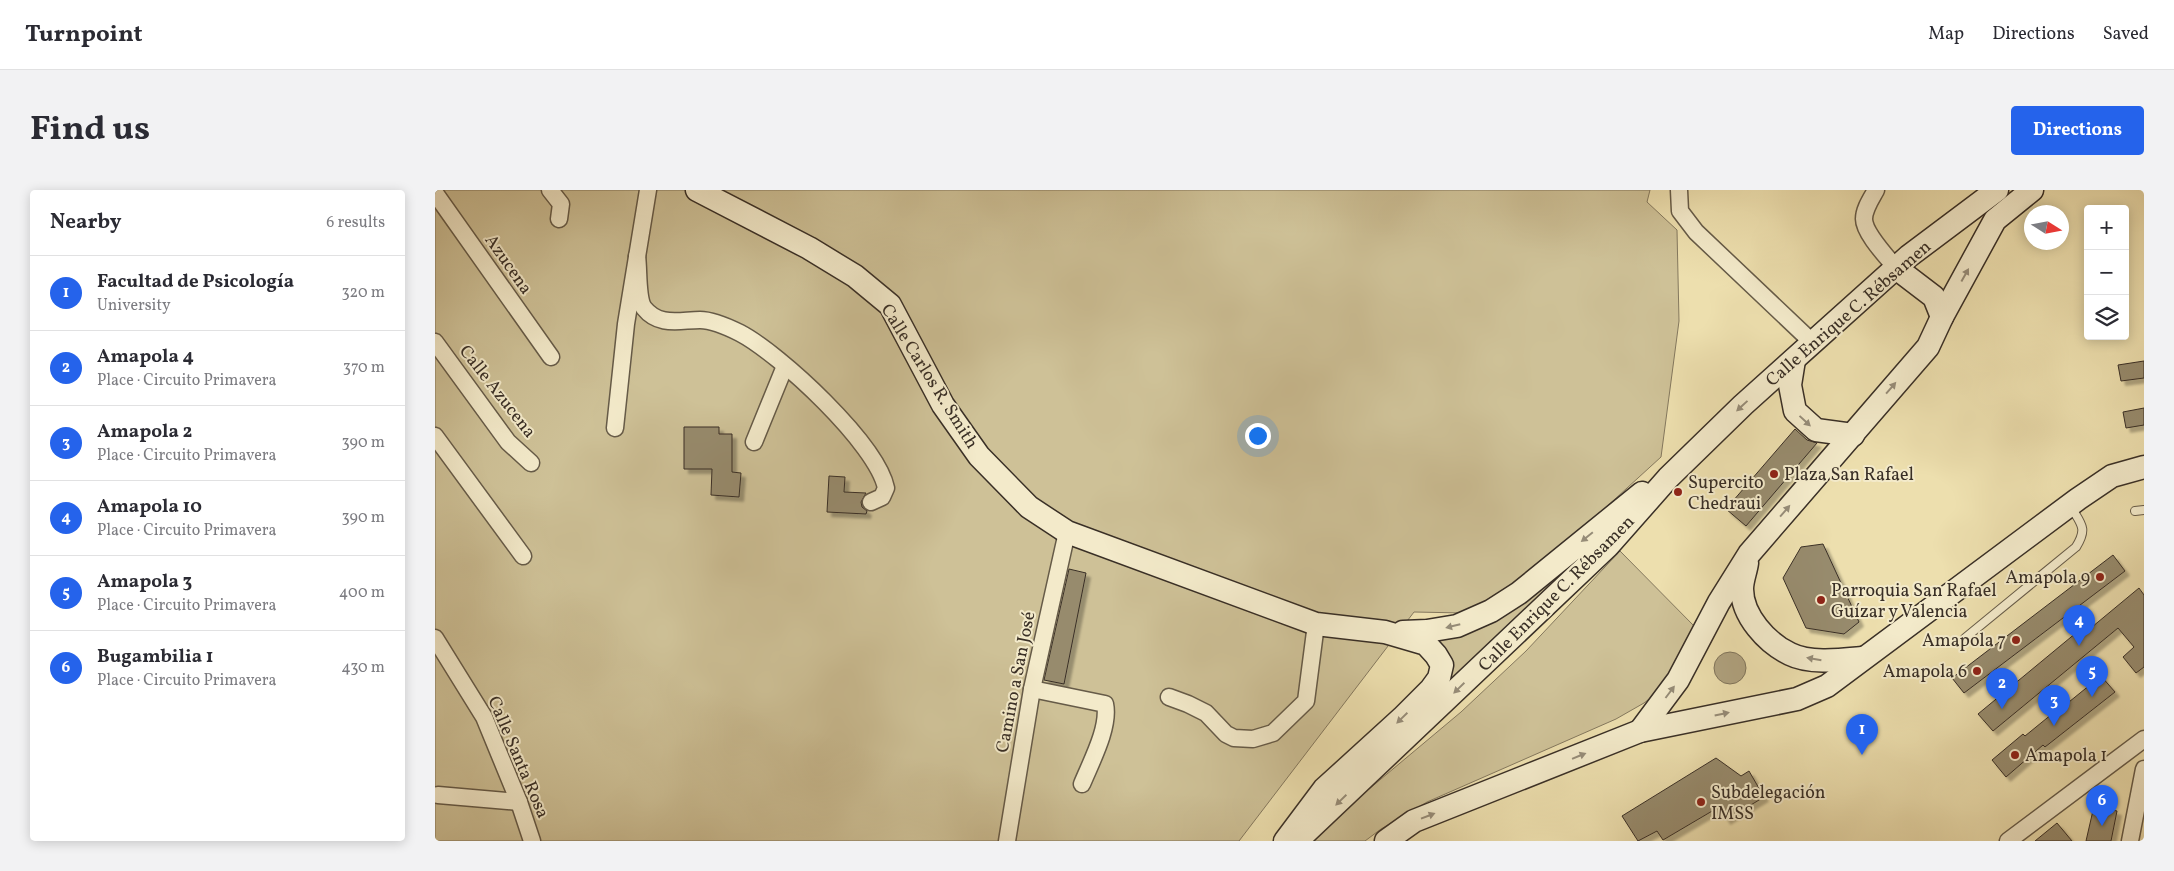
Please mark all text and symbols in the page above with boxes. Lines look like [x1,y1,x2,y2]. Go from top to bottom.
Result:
text: Turnpoint [25,18,143,52]
text: Map [1928,22,1964,47]
text: Directions [1992,22,2075,47]
text: Saved [2103,22,2149,47]
text: Find us [30,106,150,154]
button: Directions [2011,106,2144,155]
north arrow [2024,205,2069,250]
map controls [2084,205,2129,340]
button: + [2084,205,2129,250]
text: Nearby [50,208,121,237]
text: 6 results [326,212,385,234]
street label: Azucena [478,230,538,300]
street label: Calle Enrique C. Rébsamen [1761,235,1937,393]
button: − [2084,250,2129,295]
one-way arrow [1961,268,1970,281]
text: Facultad de Psicología [97,269,294,295]
text: 1 [63,282,69,304]
text: 320 m [341,282,385,304]
text: University [97,295,171,317]
button: layers [2084,295,2129,340]
street label: Calle Carlos R. Smith [874,300,984,454]
street label: Calle Azucena [453,340,541,444]
text: Amapola 4 [97,344,194,370]
text: 2 [62,357,70,379]
text: 370 m [343,357,385,379]
text: Place · Circuito Primavera [97,370,276,392]
one-way arrow [1885,383,1897,395]
one-way arrow [1736,400,1748,412]
one-way arrow [1799,415,1811,427]
text: Amapola 2 [97,419,192,445]
your location [1245,423,1271,449]
text: 3 [62,432,70,454]
text: 390 m [342,432,385,454]
text: Place · Circuito Primavera [97,445,276,467]
place label: Plaza San Rafael [1784,463,1914,488]
marker: Plaza San Rafael [1768,468,1780,480]
place label: Supercito Chedraui [1688,471,1764,517]
marker: Supercito Chedraui [1672,486,1684,498]
text: Amapola 10 [97,494,202,520]
one-way arrow [1779,505,1790,518]
text: 4 [61,507,71,529]
text: 390 m [342,507,385,529]
street label: Calle Enrique C. Rébsamen [1473,510,1641,678]
text: Place · Circuito Primavera [97,520,276,542]
one-way arrow [1581,531,1594,542]
place label: Amapola 9 [2005,566,2090,591]
text: Amapola 3 [97,569,192,595]
marker: Amapola 9 [2094,571,2106,583]
place label: Parroquia San Rafael Guízar y Valencia [1831,579,1997,625]
text: 5 [62,582,70,604]
text: 400 m [339,582,385,604]
marker: Parroquia San Rafael Guízar y Valencia [1815,594,1827,606]
text: Place · Circuito Primavera [97,595,276,617]
pin: 4 [2063,605,2095,646]
street label: Camino a San José [991,609,1042,755]
one-way arrow [1445,622,1460,630]
place label: Amapola 7 [1922,629,2006,654]
marker: Amapola 7 [2010,634,2022,646]
text: Bugambilia 1 [97,644,214,670]
one-way arrow [1805,654,1821,662]
pin: 5 [2076,656,2108,697]
text: 6 [62,657,70,679]
text: 430 m [341,657,385,679]
place label: Amapola 6 [1883,660,1967,685]
marker: Amapola 6 [1971,665,1983,677]
pin: 2 [1986,668,2018,709]
text: Place · Circuito Primavera [97,670,276,692]
one-way arrow [1453,682,1465,694]
one-way arrow [1665,685,1675,699]
pin: 3 [2038,685,2070,726]
street label: Calle Santa Rosa [481,693,555,822]
one-way arrow [1715,710,1730,718]
one-way arrow [1397,712,1409,724]
pin: 1 [1846,714,1878,755]
place label: Amapola 1 [2025,744,2107,769]
marker: Amapola 1 [2009,749,2021,761]
one-way arrow [1572,751,1586,759]
place label: Subdelegación IMSS [1711,781,1826,827]
pin: 6 [2086,785,2118,826]
one-way arrow [1335,794,1347,806]
marker: Subdelegación IMSS [1695,796,1707,808]
one-way arrow [1421,812,1436,820]

